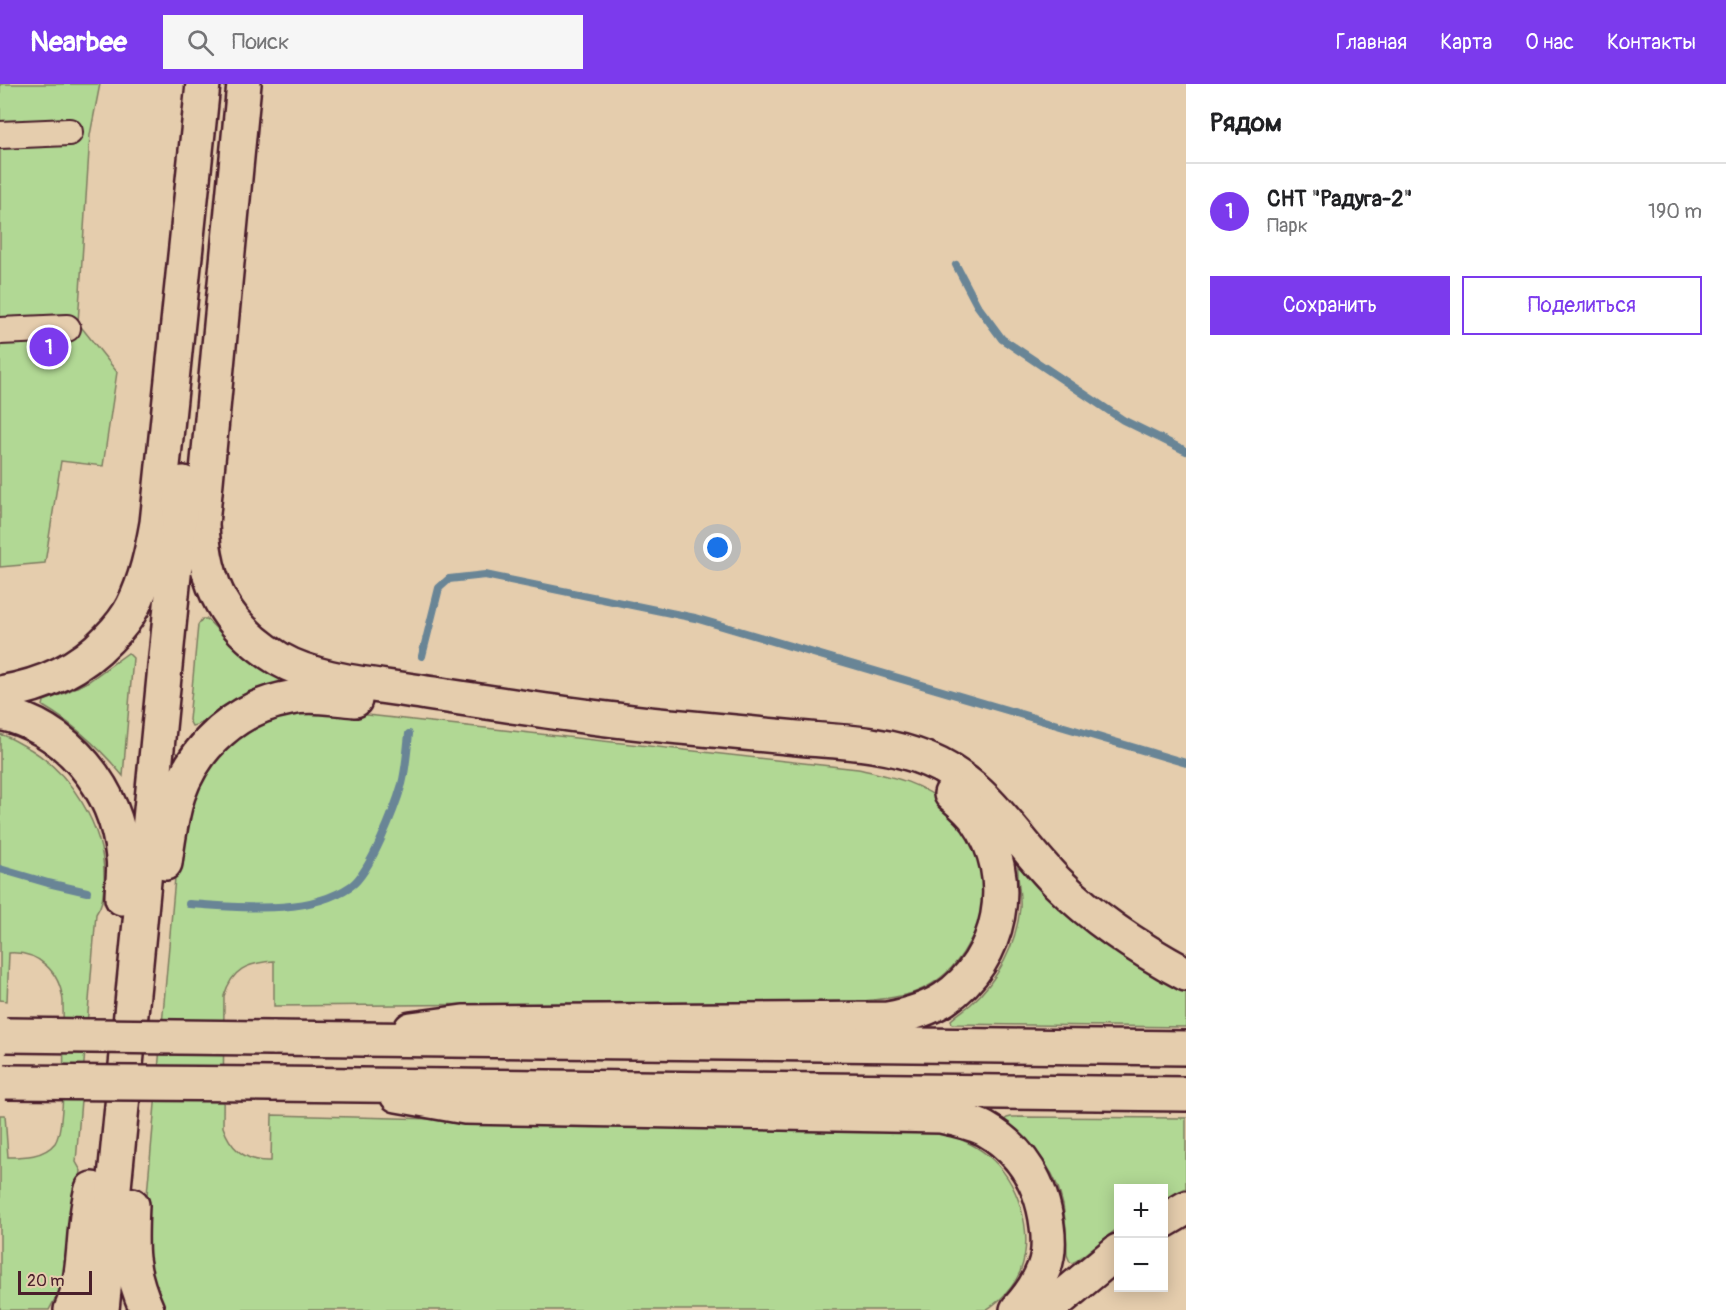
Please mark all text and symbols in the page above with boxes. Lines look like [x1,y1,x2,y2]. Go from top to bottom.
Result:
search box [163,15,583,69]
text: Nearbee [30,25,127,60]
icon: search [184,26,217,59]
text: Поиск [232,28,289,56]
text: Главная [1336,29,1407,56]
text: Карта [1440,29,1492,56]
text: О нас [1525,29,1574,56]
text: Контакты [1607,29,1696,56]
text: Рядом [1210,107,1282,139]
text: СНТ "Радуга-2" [1267,185,1413,213]
text: 1 [1226,199,1233,224]
text: 190 m [1648,199,1702,224]
text: Парк [1267,213,1308,238]
button: Сохранить [1210,276,1450,335]
button: Поделиться [1462,276,1702,335]
pin: 1 [29,324,68,370]
your location [703,533,732,562]
map controls [1114,1184,1168,1292]
button: + [1114,1184,1168,1238]
button: − [1114,1238,1168,1292]
scale bar [18,1268,92,1296]
text: 20 m [27,1271,65,1291]

